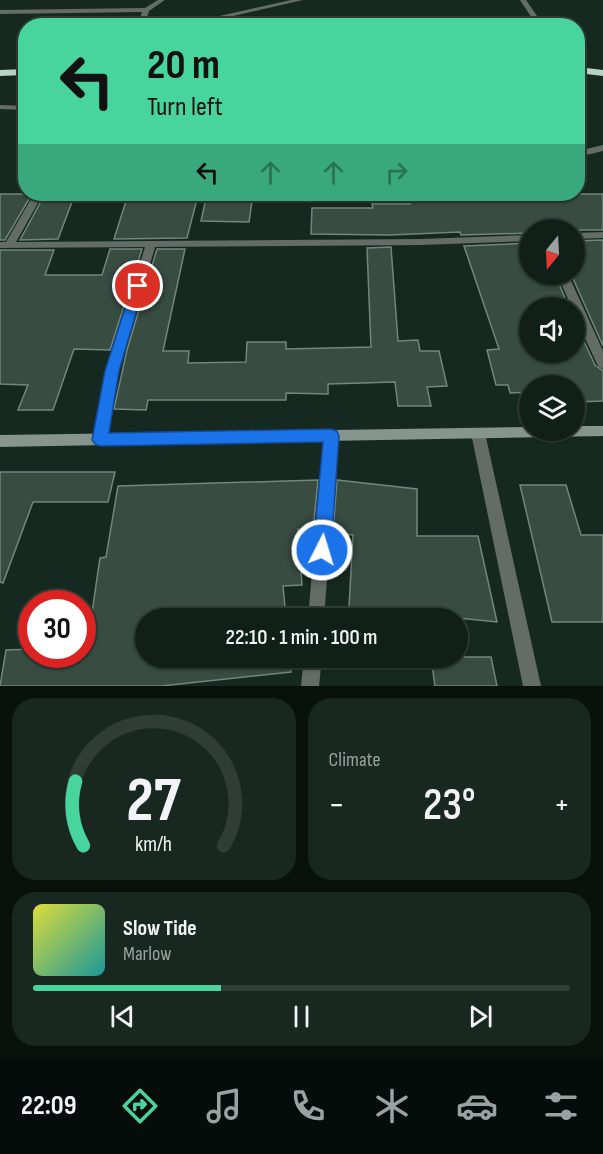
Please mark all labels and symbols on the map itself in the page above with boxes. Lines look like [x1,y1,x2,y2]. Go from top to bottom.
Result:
north arrow [519,219,585,285]
pin [112,260,163,311]
position arrow [290,518,354,582]
speed limit sign: 30 [18,590,96,668]

